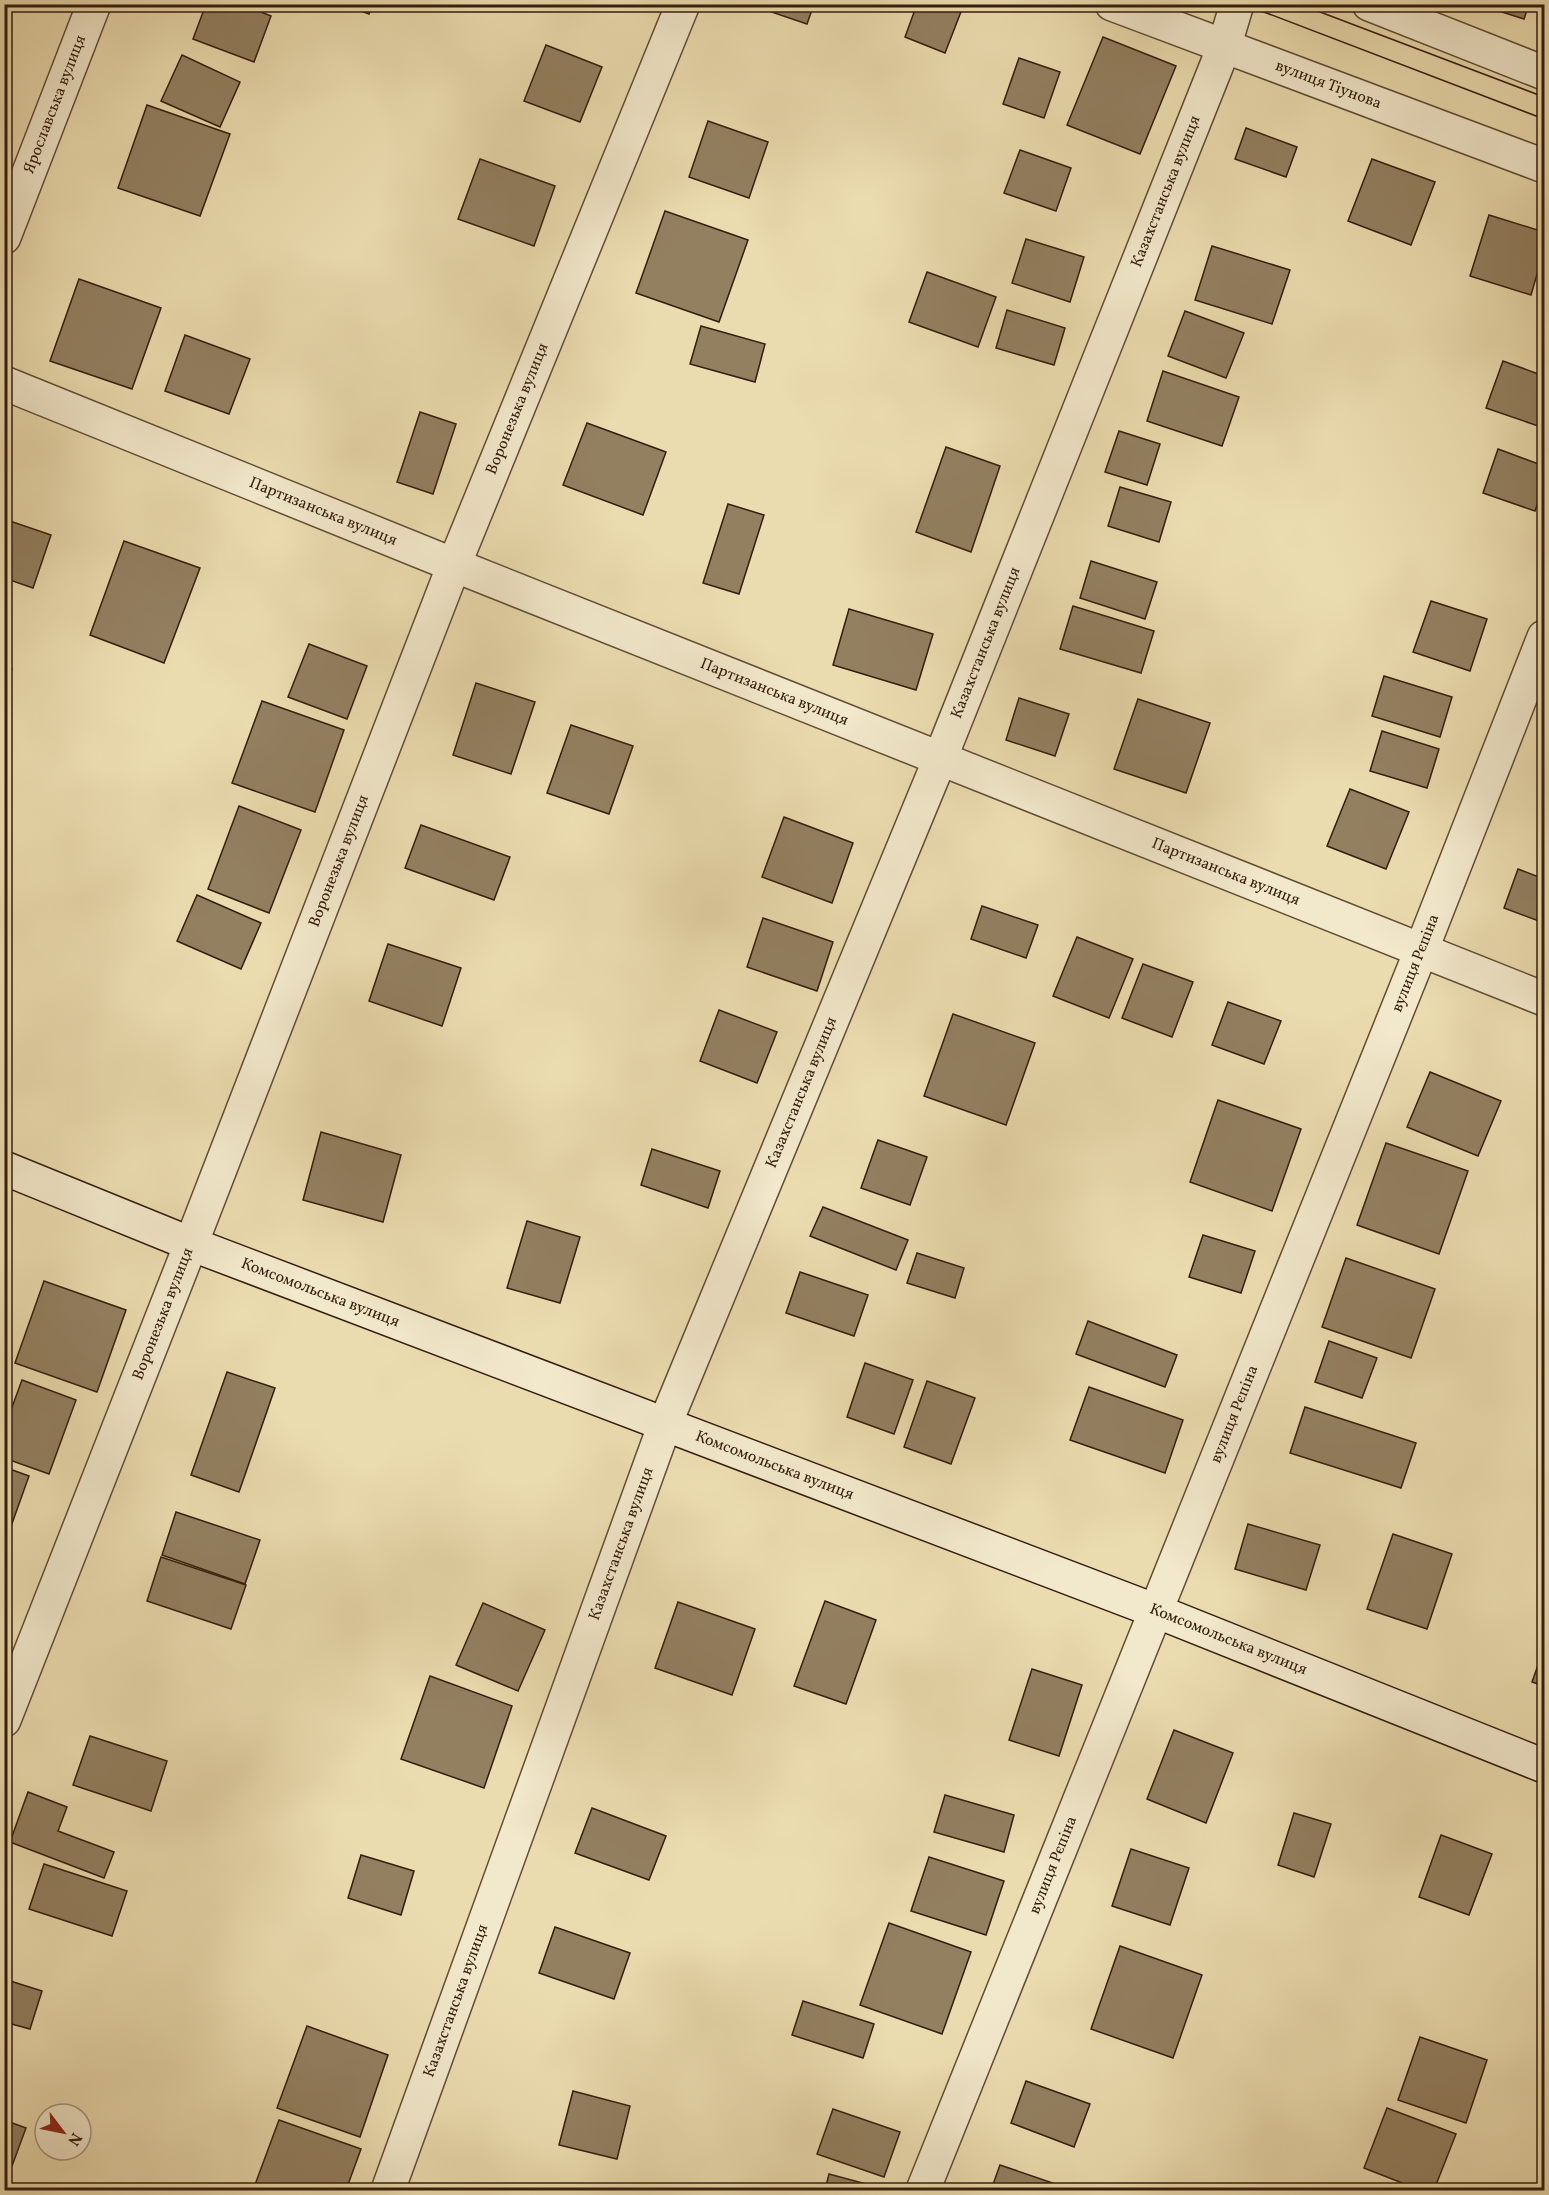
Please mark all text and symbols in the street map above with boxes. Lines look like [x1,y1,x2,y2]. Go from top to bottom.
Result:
street label: Ярославська вулиця [18,32,92,177]
street label: вулиця Тіунова [1272,55,1385,115]
street label: Казахстанська вулиця [1126,112,1206,271]
street label: Воронезька вулиця [481,340,554,478]
street label: Партизанська вулиця [246,472,400,552]
street label: Казахстанська вулиця [946,564,1026,722]
street label: Партизанська вулиця [697,653,852,732]
street label: Воронезька вулиця [304,792,375,931]
street label: Партизанська вулиця [1148,833,1303,912]
street label: вулиця Рєпіна [1386,911,1445,1016]
street label: Казахстанська вулиця [761,1014,843,1172]
street label: Воронезька вулиця [128,1245,199,1384]
street label: Комсомольська вулиця [238,1253,403,1333]
street label: вулиця Рєпіна [1205,1362,1264,1467]
street label: Комсомольська вулиця [692,1426,857,1506]
street label: Казахстанська вулиця [584,1464,659,1624]
street label: Комсомольська вулиця [1146,1598,1310,1681]
street label: вулиця Рєпіна [1024,1813,1083,1917]
street label: Казахстанська вулиця [419,1921,494,2081]
north arrow [33,2102,93,2162]
text: N [61,2128,86,2150]

